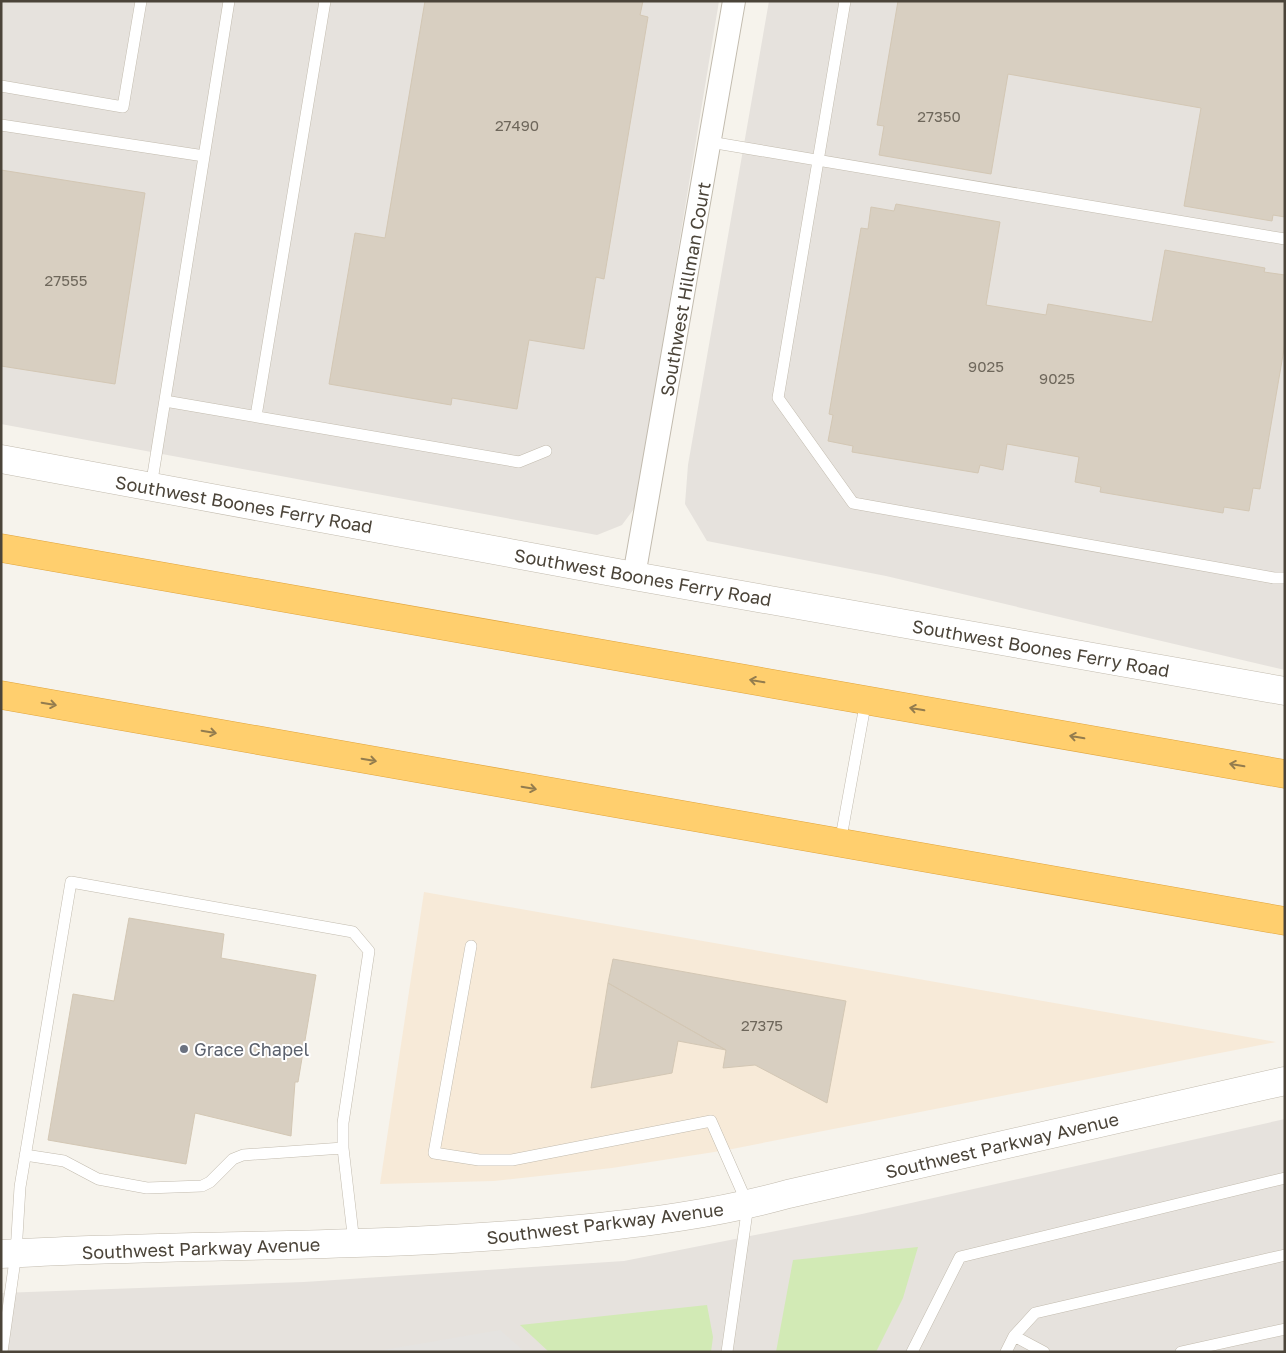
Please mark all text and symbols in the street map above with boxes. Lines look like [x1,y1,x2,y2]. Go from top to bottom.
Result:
house number: 27350 [917,107,961,125]
house number: 27490 [495,116,539,134]
street label: Southwest Hillman Court [655,180,715,398]
house number: 27555 [45,271,87,289]
house number: 9025 [968,357,1004,375]
house number: 9025 [1039,369,1075,387]
street label: Southwest Boones Ferry Road [114,471,374,537]
street label: Southwest Boones Ferry Road [513,544,773,610]
street label: Southwest Boones Ferry Road [911,615,1171,681]
one-way arrow [749,675,765,685]
one-way arrow [41,699,57,709]
one-way arrow [909,703,925,713]
one-way arrow [201,728,217,737]
one-way arrow [1069,732,1085,742]
one-way arrow [361,756,377,766]
one-way arrow [1229,760,1245,770]
one-way arrow [521,784,537,794]
house number: 27375 [741,1016,783,1034]
place label: Grace Chapel [194,1038,309,1060]
marker: Grace Chapel [178,1043,190,1055]
street label: Southwest Parkway Avenue [883,1107,1121,1183]
street label: Southwest Parkway Avenue [485,1198,725,1248]
street label: Southwest Parkway Avenue [81,1233,321,1263]

